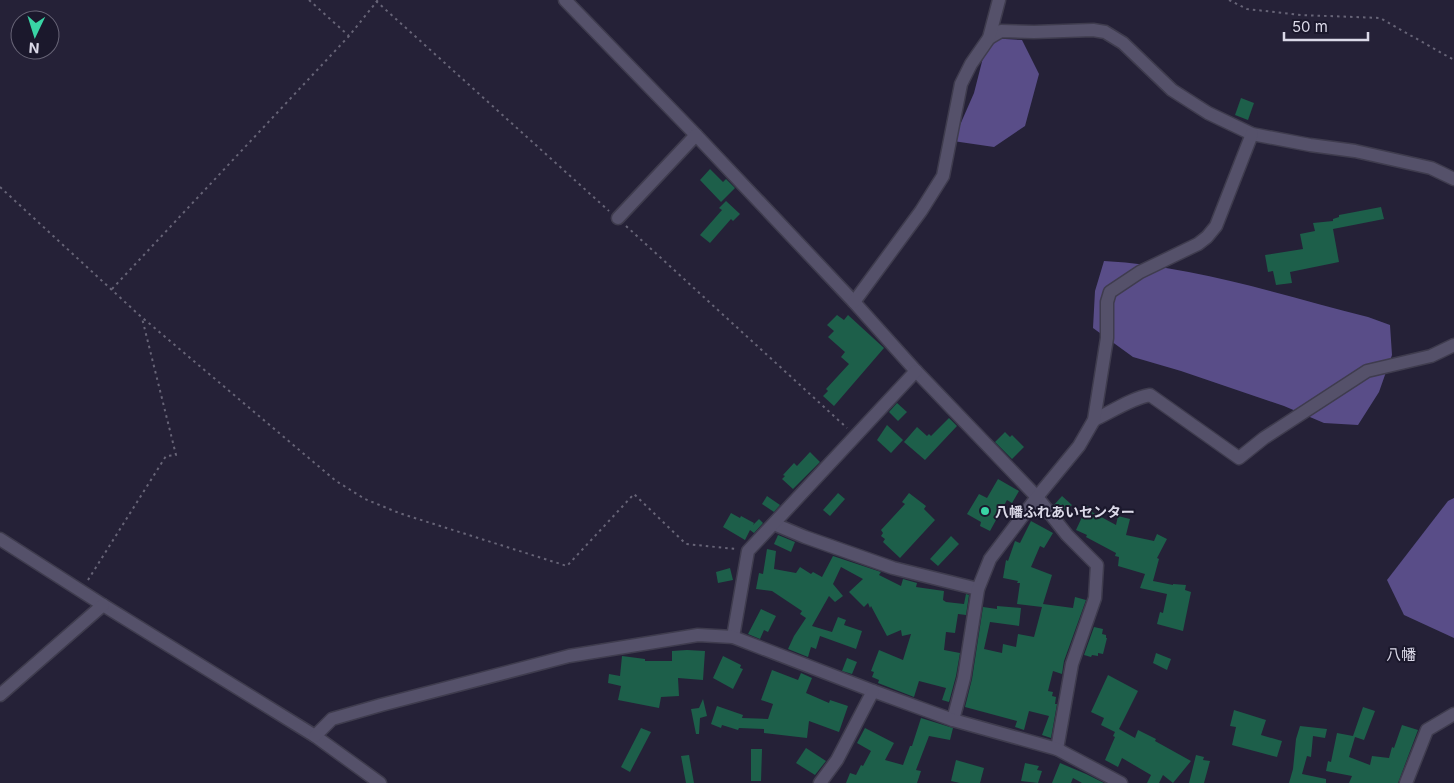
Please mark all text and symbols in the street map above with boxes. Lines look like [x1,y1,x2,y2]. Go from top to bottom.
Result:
north arrow [10,10,60,60]
scale bar [1284,10,1368,42]
text: 50 m [1292,17,1328,36]
text: N [28,40,40,57]
place label: 八幡ふれあいセンター [995,503,1135,520]
marker: 八幡ふれあいセンター [979,505,991,517]
district label: 八幡 [1386,645,1416,664]

